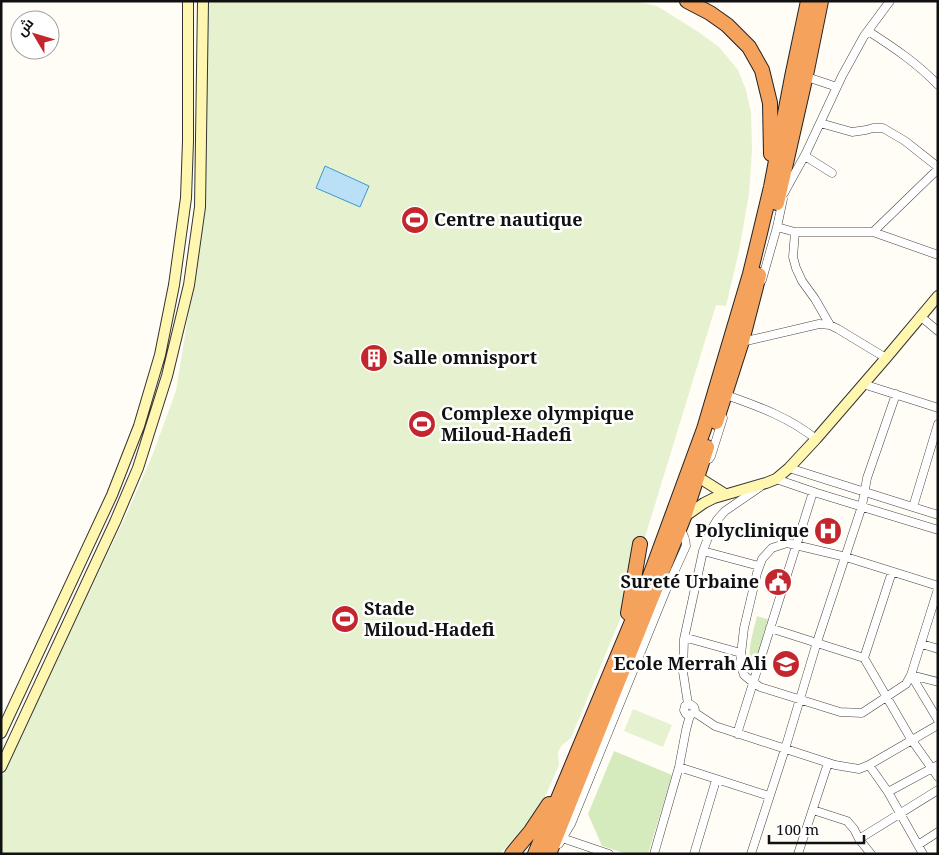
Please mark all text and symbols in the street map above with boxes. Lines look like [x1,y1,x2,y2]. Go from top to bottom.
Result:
north arrow [10,10,60,60]
text: ش [11,14,37,40]
sports icon: Centre nautique [400,205,430,235]
place label: Centre nautique [434,207,582,231]
building icon: Salle omnisport [359,343,389,373]
place label: Salle omnisport [393,345,537,369]
place label: Complexe olympique Miloud-Hadefi [441,401,634,446]
sports icon: Complexe olympique Miloud-Hadefi [407,409,437,439]
hospital icon: Polyclinique [813,516,843,546]
place label: Polyclinique [695,518,809,542]
public building icon: Sureté Urbaine [763,567,793,597]
place label: Sureté Urbaine [621,569,759,593]
place label: Stade Miloud-Hadefi [364,596,495,641]
sports icon: Stade Miloud-Hadefi [330,604,360,634]
school or university icon: Ecole Merrah Ali [771,649,801,679]
place label: Ecole Merrah Ali [614,651,768,675]
scale bar [769,812,864,844]
text: 100 m [776,819,819,839]

